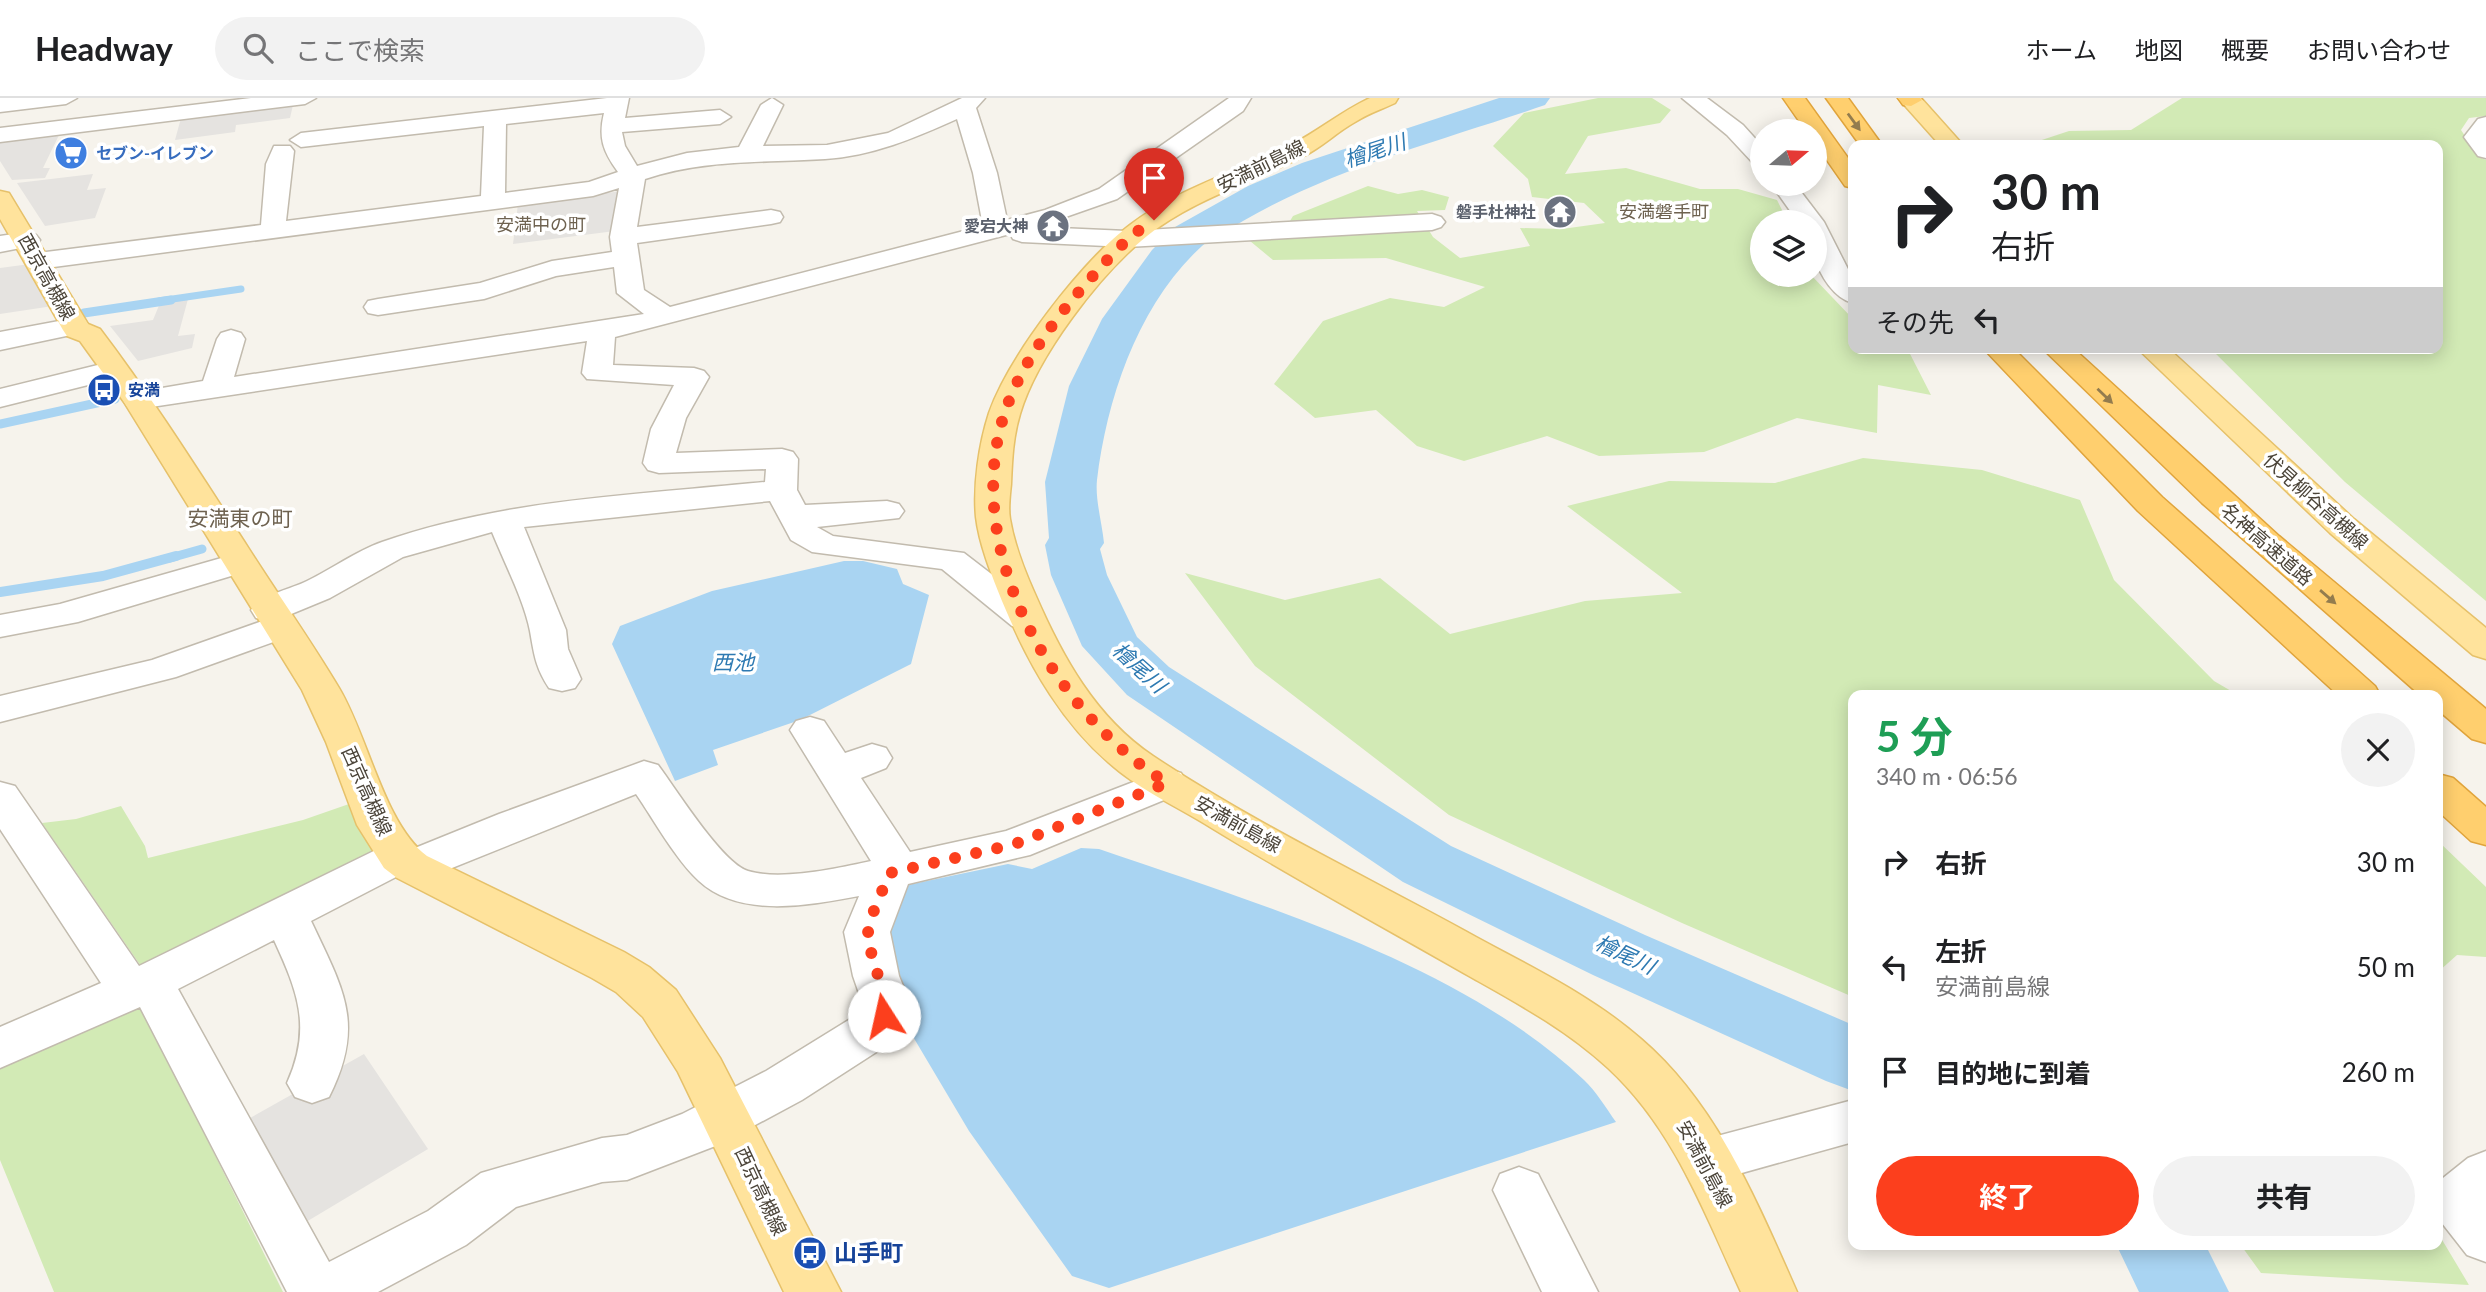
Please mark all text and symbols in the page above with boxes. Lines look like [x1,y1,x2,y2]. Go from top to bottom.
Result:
search box [215,17,705,80]
text: Headway [35,28,173,68]
icon: search [239,29,277,67]
text: ここで検索 [295,34,425,66]
text: ホーム [2026,35,2097,64]
text: 地図 [2135,35,2183,64]
text: 概要 [2221,35,2269,64]
text: お問い合わせ [2307,35,2451,64]
one-way arrow [1847,112,1861,131]
north arrow [1750,119,1827,196]
map controls [1750,119,1827,287]
water label: 檜尾川 [1341,127,1410,171]
supermarket icon: セブン-イレブン [52,134,90,172]
street label: 安満前島線 [1213,134,1309,197]
place label: セブン-イレブン [96,143,214,162]
pin [1124,148,1184,220]
icon: arrive [1135,159,1173,197]
text: 30 m [1991,162,2101,220]
icon: right [1876,168,1967,259]
temple icon: 磐手杜神社 [1541,193,1579,231]
district label: 安満磐手町 [1619,200,1709,222]
place label: 磐手杜神社 [1456,202,1536,221]
temple icon: 愛宕大神 [1034,207,1072,245]
button: layers [1750,210,1827,287]
district label: 安満中の町 [496,213,586,235]
place label: 愛宕大神 [964,216,1028,235]
text: 右折 [1991,226,2055,265]
street label: 西京高槻線 [14,230,81,324]
icon: left [1968,301,2006,339]
text: その先 [1876,306,1954,338]
bus stop icon: 安満 [85,371,123,409]
place label: 安満 [128,380,160,399]
one-way arrow [2096,387,2113,404]
street label: 伏見柳谷高槻線 [2259,448,2373,554]
street label: 名神高速道路 [2217,498,2318,590]
district label: 安満東の町 [188,505,293,530]
one-way arrow [2319,589,2336,605]
water label: 檜尾川 [1108,637,1173,699]
water label: 西池 [712,649,756,674]
text: 5 分 [1876,711,1953,761]
button: close [2341,713,2415,787]
street label: 西京高槻線 [338,743,397,839]
text: 340 m · 06:56 [1876,762,2018,790]
street label: 安満前島線 [1191,790,1285,857]
icon: right [1876,843,1914,881]
text: 30 m [2357,846,2415,878]
text: 右折 [1935,847,1987,879]
water label: 檜尾川 [1592,929,1661,979]
text: 左折 [1935,935,1987,967]
icon: left [1876,948,1914,986]
text: 50 m [2357,951,2415,983]
text: 安満前島線 [1935,972,2050,1000]
position arrow [847,979,921,1053]
icon: arrive [1876,1053,1914,1091]
text: 260 m [2342,1056,2415,1088]
text: 目的地に到着 [1935,1057,2091,1089]
street label: 安満前島線 [1673,1116,1738,1211]
street label: 西京高槻線 [731,1143,792,1239]
button: 終了 [1876,1156,2139,1236]
button: 共有 [2153,1156,2415,1236]
bus stop icon: 山手町 [791,1234,829,1272]
place label: 山手町 [834,1238,903,1266]

